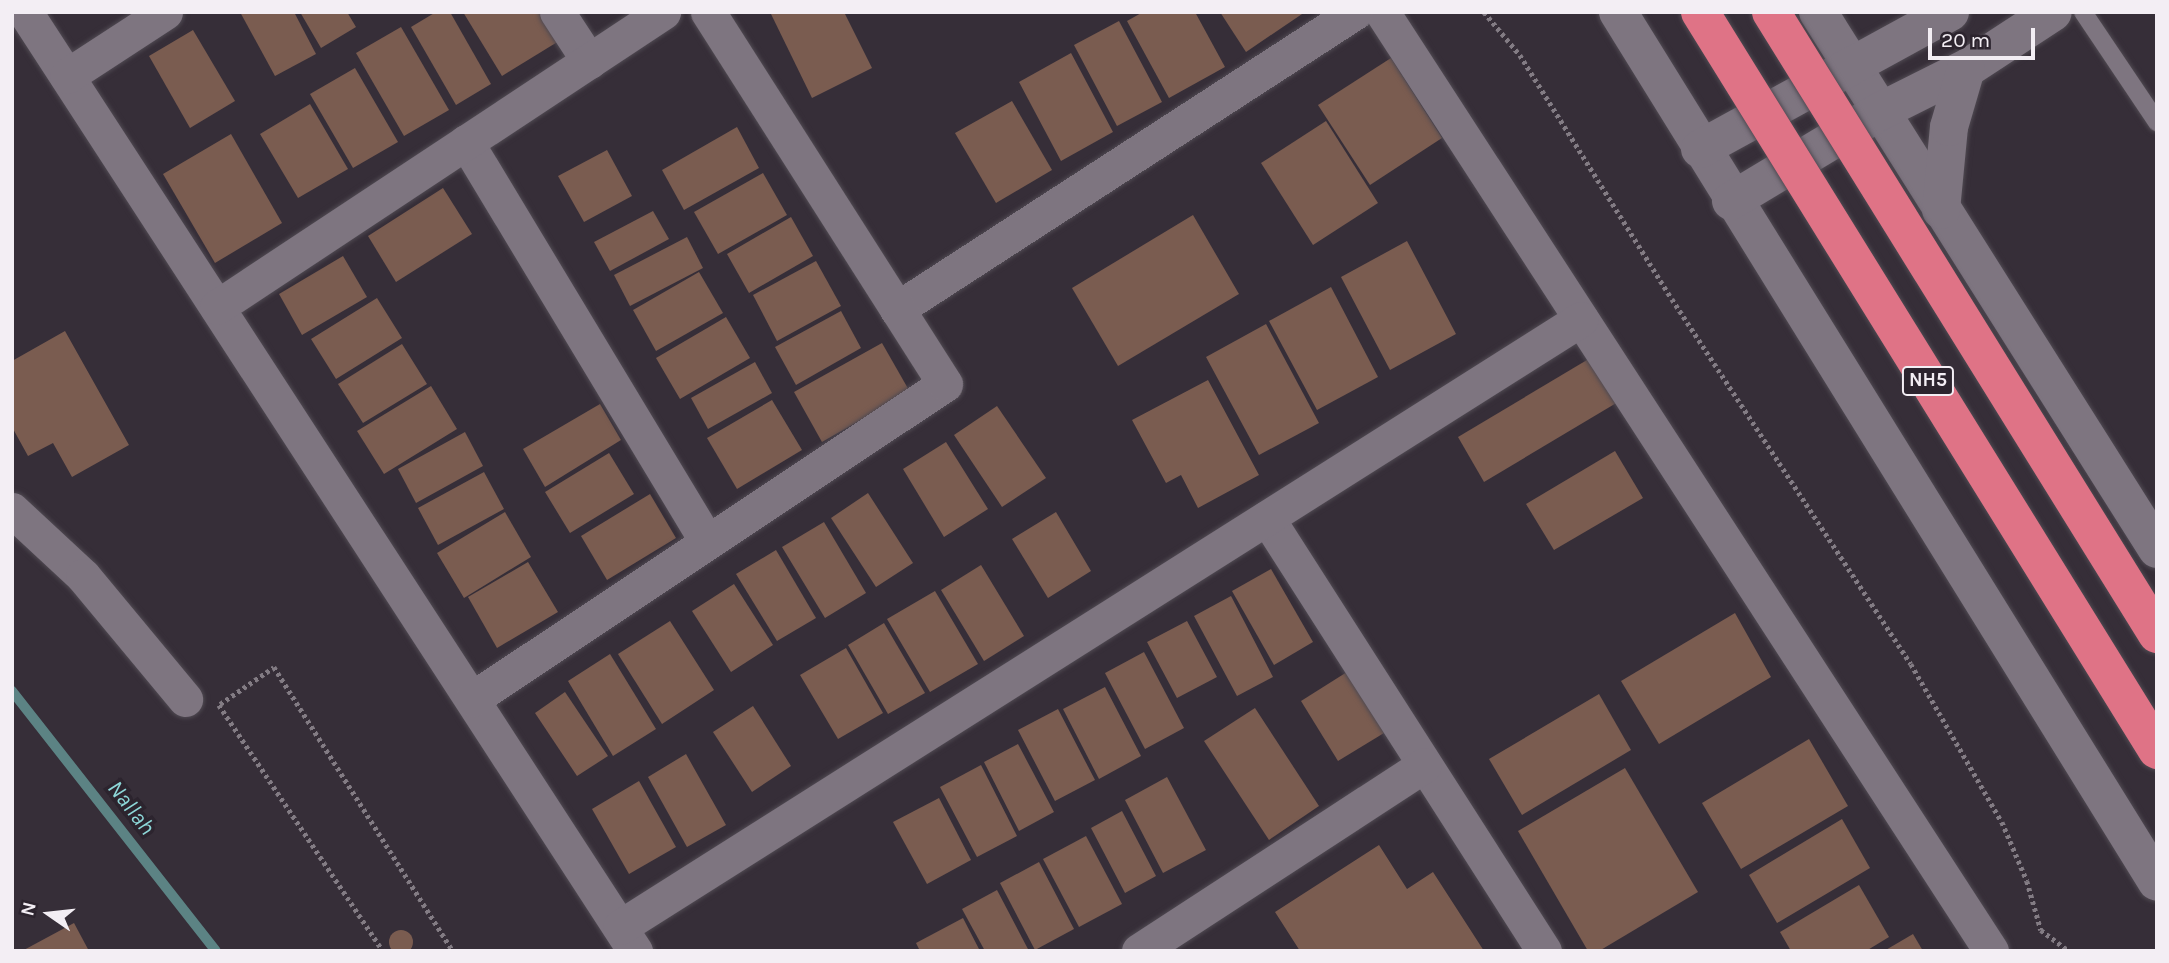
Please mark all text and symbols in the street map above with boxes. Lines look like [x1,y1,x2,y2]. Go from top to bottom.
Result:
scale bar [1931,14,2038,58]
text: 20 m [1941,28,1990,52]
road number: NH5 [1902,366,1954,396]
water label: Nallah [101,775,161,841]
north arrow [14,879,84,949]
text: N [16,900,41,918]

